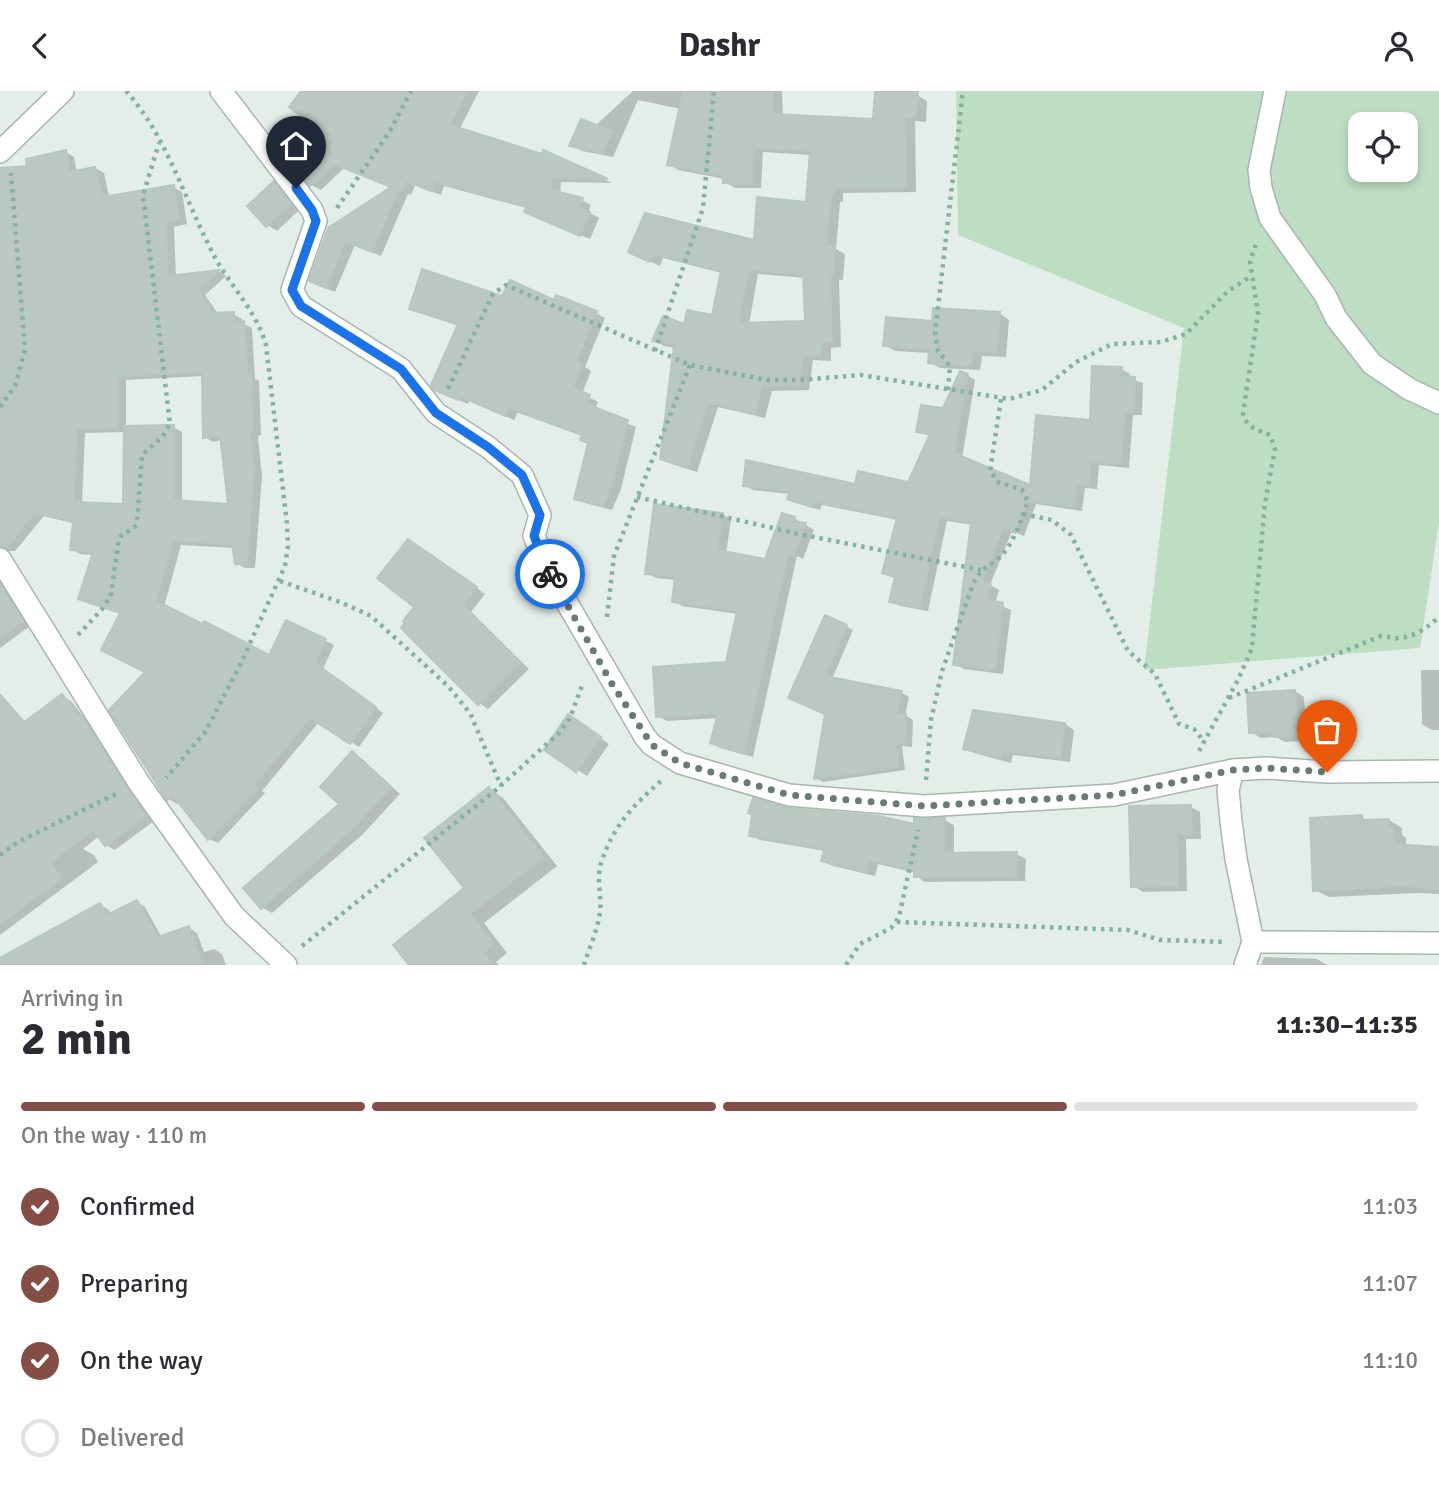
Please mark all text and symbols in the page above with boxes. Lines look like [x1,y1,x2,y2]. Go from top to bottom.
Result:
text: Dashr [679,26,760,65]
icon: back [21,27,59,65]
icon: person [1380,27,1418,65]
map controls [1348,112,1418,182]
button: locate [1348,112,1418,182]
pin [266,116,326,188]
icon: home [277,127,315,165]
courier [515,539,585,609]
icon: bike [531,555,569,593]
pin [1297,700,1357,772]
icon: bag [1308,711,1346,749]
text: Arriving in [21,984,123,1013]
text: 11:30–11:35 [1276,1009,1418,1041]
text: 2 min [21,1011,132,1067]
text: On the way · 110 m [21,1121,207,1150]
icon: check [21,1188,59,1226]
text: Confirmed [80,1191,195,1223]
text: 11:03 [1362,1192,1418,1221]
icon: check [21,1265,59,1303]
text: Preparing [80,1268,188,1300]
text: 11:07 [1362,1269,1418,1298]
icon: check [21,1342,59,1380]
text: On the way [80,1345,203,1377]
text: 11:10 [1362,1346,1418,1375]
text: Delivered [80,1422,185,1454]

